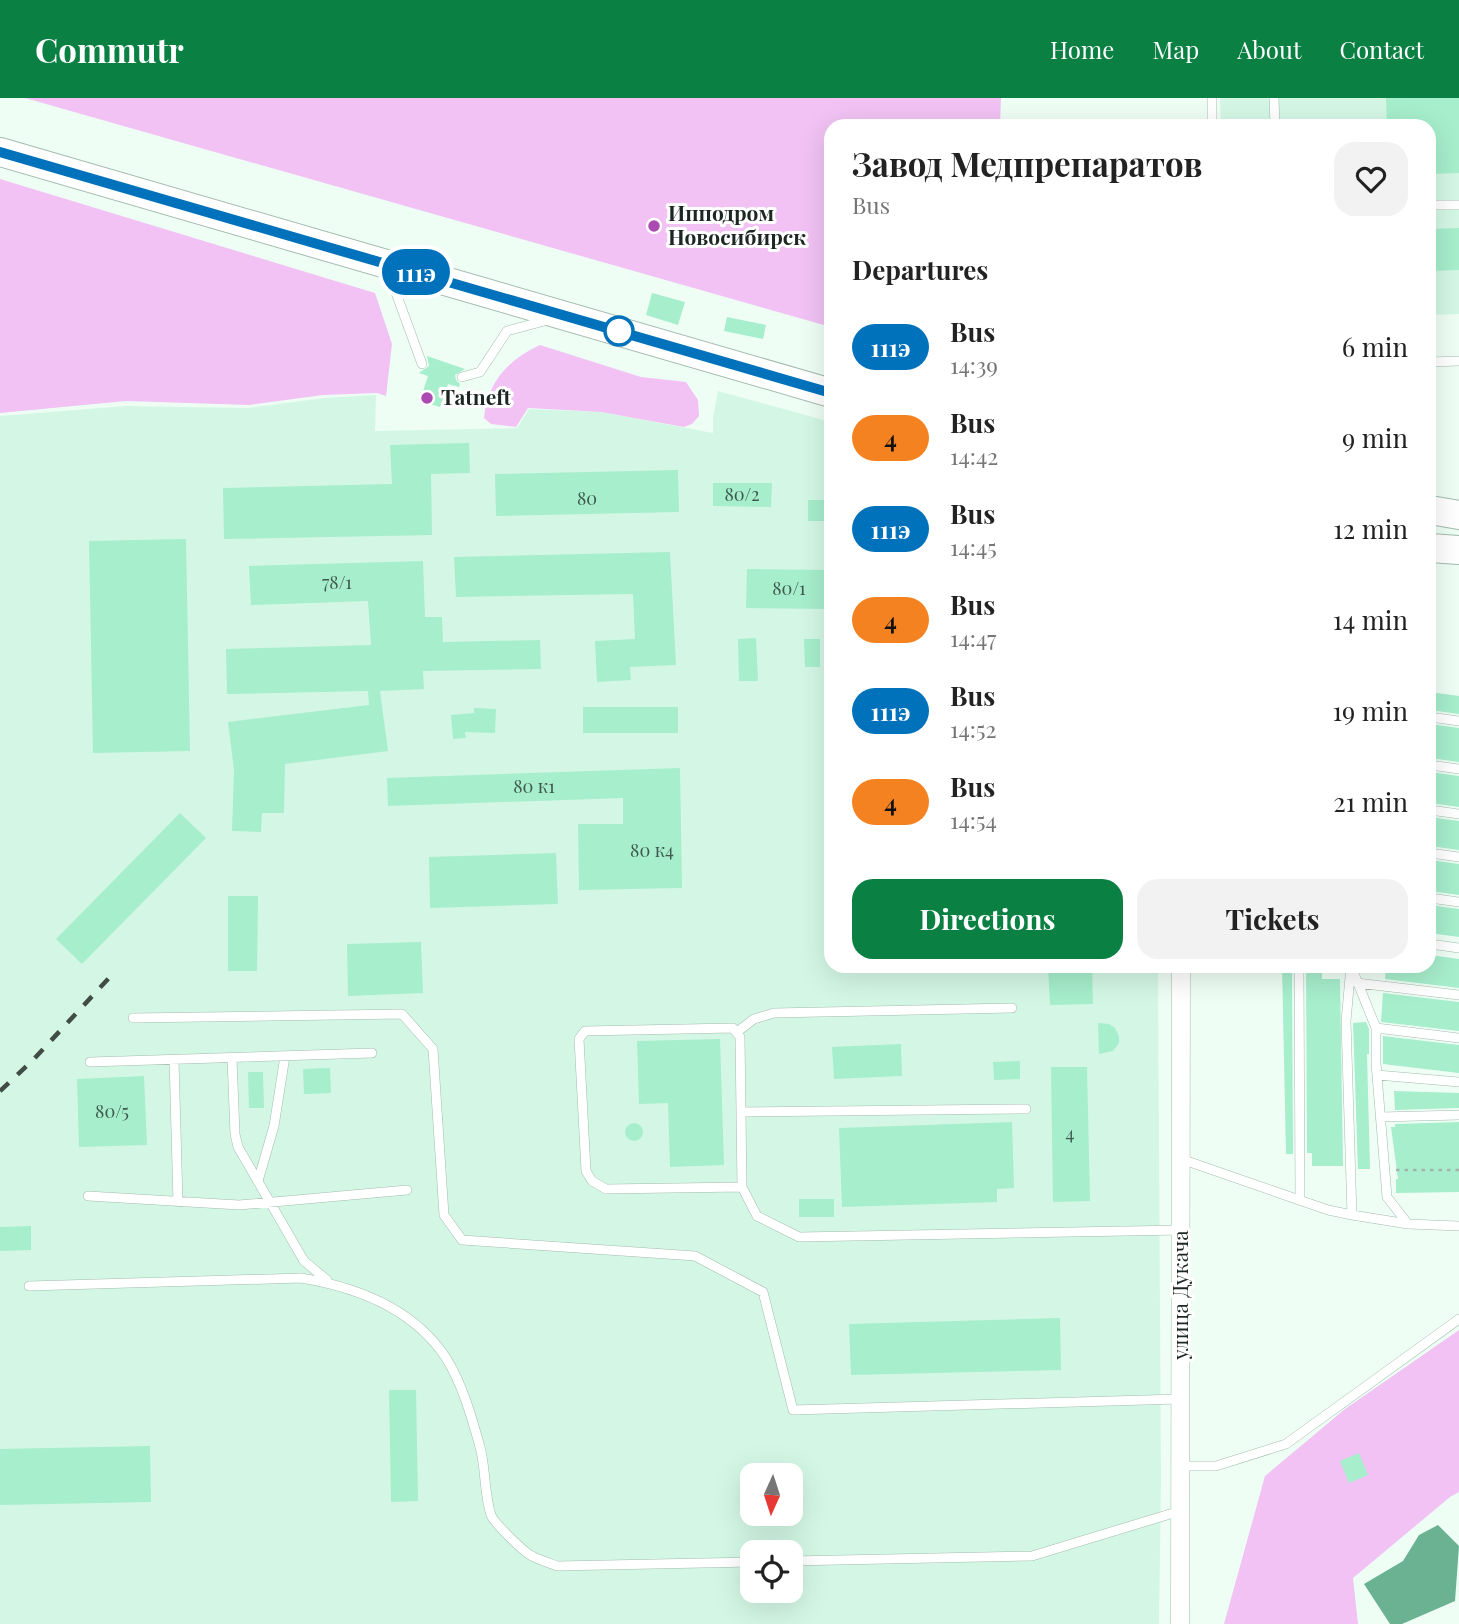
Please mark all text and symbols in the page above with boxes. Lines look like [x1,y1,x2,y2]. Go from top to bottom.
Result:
text: Commutr [35,27,184,71]
text: Home [1050,33,1114,65]
text: Map [1152,33,1199,65]
text: About [1237,33,1301,65]
text: Contact [1339,33,1424,65]
text: Завод Медпрепаратов [852,141,1202,185]
button: heart [1334,142,1408,216]
text: Bus [852,189,890,220]
place label: Ипподром Новосибирск [668,198,806,250]
marker: Ипподром Новосибирск [646,218,662,234]
line badge: 111э [367,249,465,295]
text: Departures [852,252,988,287]
text: 111э [396,256,436,288]
text: Bus [950,314,995,349]
unlabelled marker [604,316,634,346]
text: 6 min [1342,329,1408,364]
text: 111э [870,331,911,363]
text: 14:39 [950,349,998,380]
place label: Tatneft [441,382,512,410]
marker: Tatneft [419,390,435,406]
text: Bus [950,405,995,440]
text: 9 min [1342,420,1408,455]
text: 4 [884,422,897,454]
text: 14:42 [950,440,998,471]
house number: 80/2 [724,482,760,506]
house number: 80 [577,486,597,510]
text: Bus [950,496,995,531]
text: 12 min [1333,511,1408,546]
text: 111э [870,513,911,545]
text: 14:45 [950,531,997,562]
house number: 78/1 [322,570,352,594]
house number: 80/1 [772,576,806,600]
text: Bus [950,587,995,622]
text: 14 min [1333,602,1408,637]
text: 4 [884,604,897,636]
text: 14:47 [950,622,996,653]
text: Bus [950,678,995,713]
text: 19 min [1332,693,1408,728]
text: 111э [870,695,911,727]
text: 14:52 [950,713,997,744]
text: Bus [950,769,995,804]
house number: 80 к1 [513,774,555,798]
text: 21 min [1333,784,1408,819]
text: 4 [884,786,897,818]
text: 14:54 [950,804,997,835]
house number: 80 к4 [630,838,674,862]
button: Directions [852,879,1123,959]
button: Tickets [1137,879,1408,959]
house number: 80/5 [95,1099,129,1123]
house number: 4 [1066,1121,1075,1145]
street label: улица Дукача [1165,1230,1193,1361]
north arrow [740,1463,803,1526]
map controls [740,1463,803,1603]
button: locate [740,1540,803,1603]

